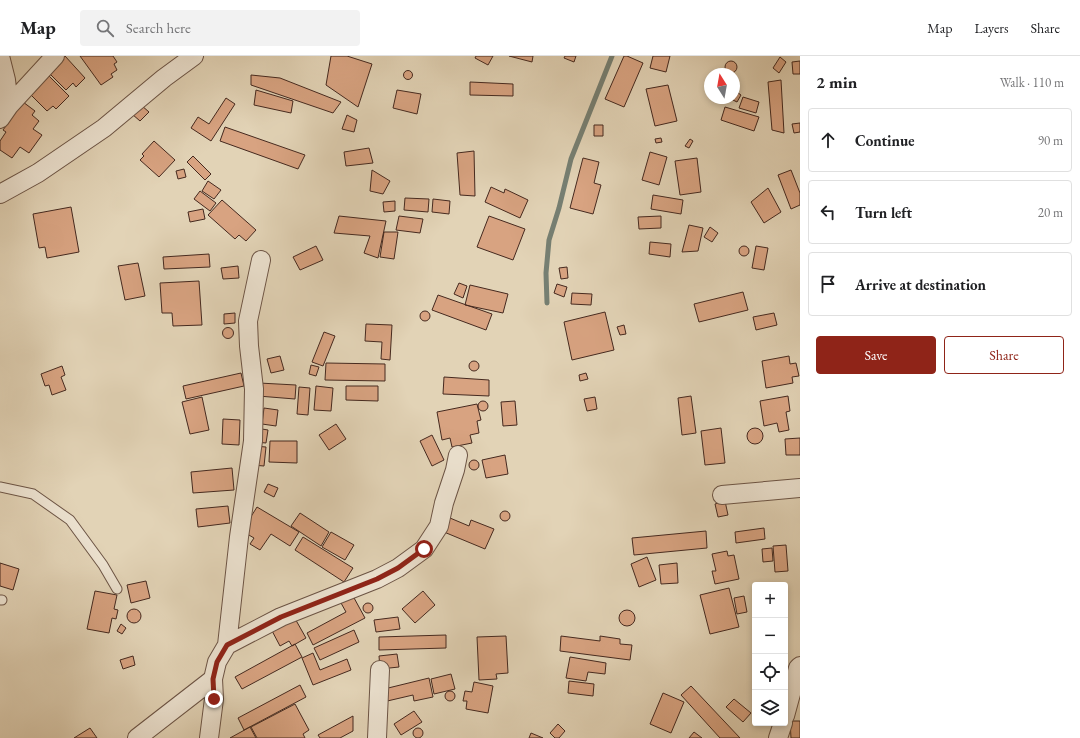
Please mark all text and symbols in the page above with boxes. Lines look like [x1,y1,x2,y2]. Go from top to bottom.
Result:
search box [80,10,360,46]
text: Map [20,15,56,40]
icon: search [94,17,116,39]
text: Search here [126,18,191,37]
text: Map [927,19,952,37]
text: Layers [974,19,1009,37]
text: Share [1031,19,1060,37]
north arrow [704,68,740,104]
text: 2 min [816,71,857,93]
text: Walk · 110 m [1000,74,1064,91]
icon: ahead [817,129,839,151]
text: Continue [855,131,915,150]
text: 90 m [1038,132,1063,149]
icon: left [817,201,839,223]
text: Turn left [855,203,912,222]
text: 20 m [1038,204,1063,221]
icon: arrive [817,273,839,295]
text: Arrive at destination [855,275,986,294]
button: Save [816,336,936,374]
button: Share [944,336,1064,374]
route start [415,540,433,558]
map controls [752,582,788,726]
button: + [752,582,788,618]
button: − [752,618,788,654]
button: locate [752,654,788,690]
route end [205,690,223,708]
button: layers [752,690,788,726]

